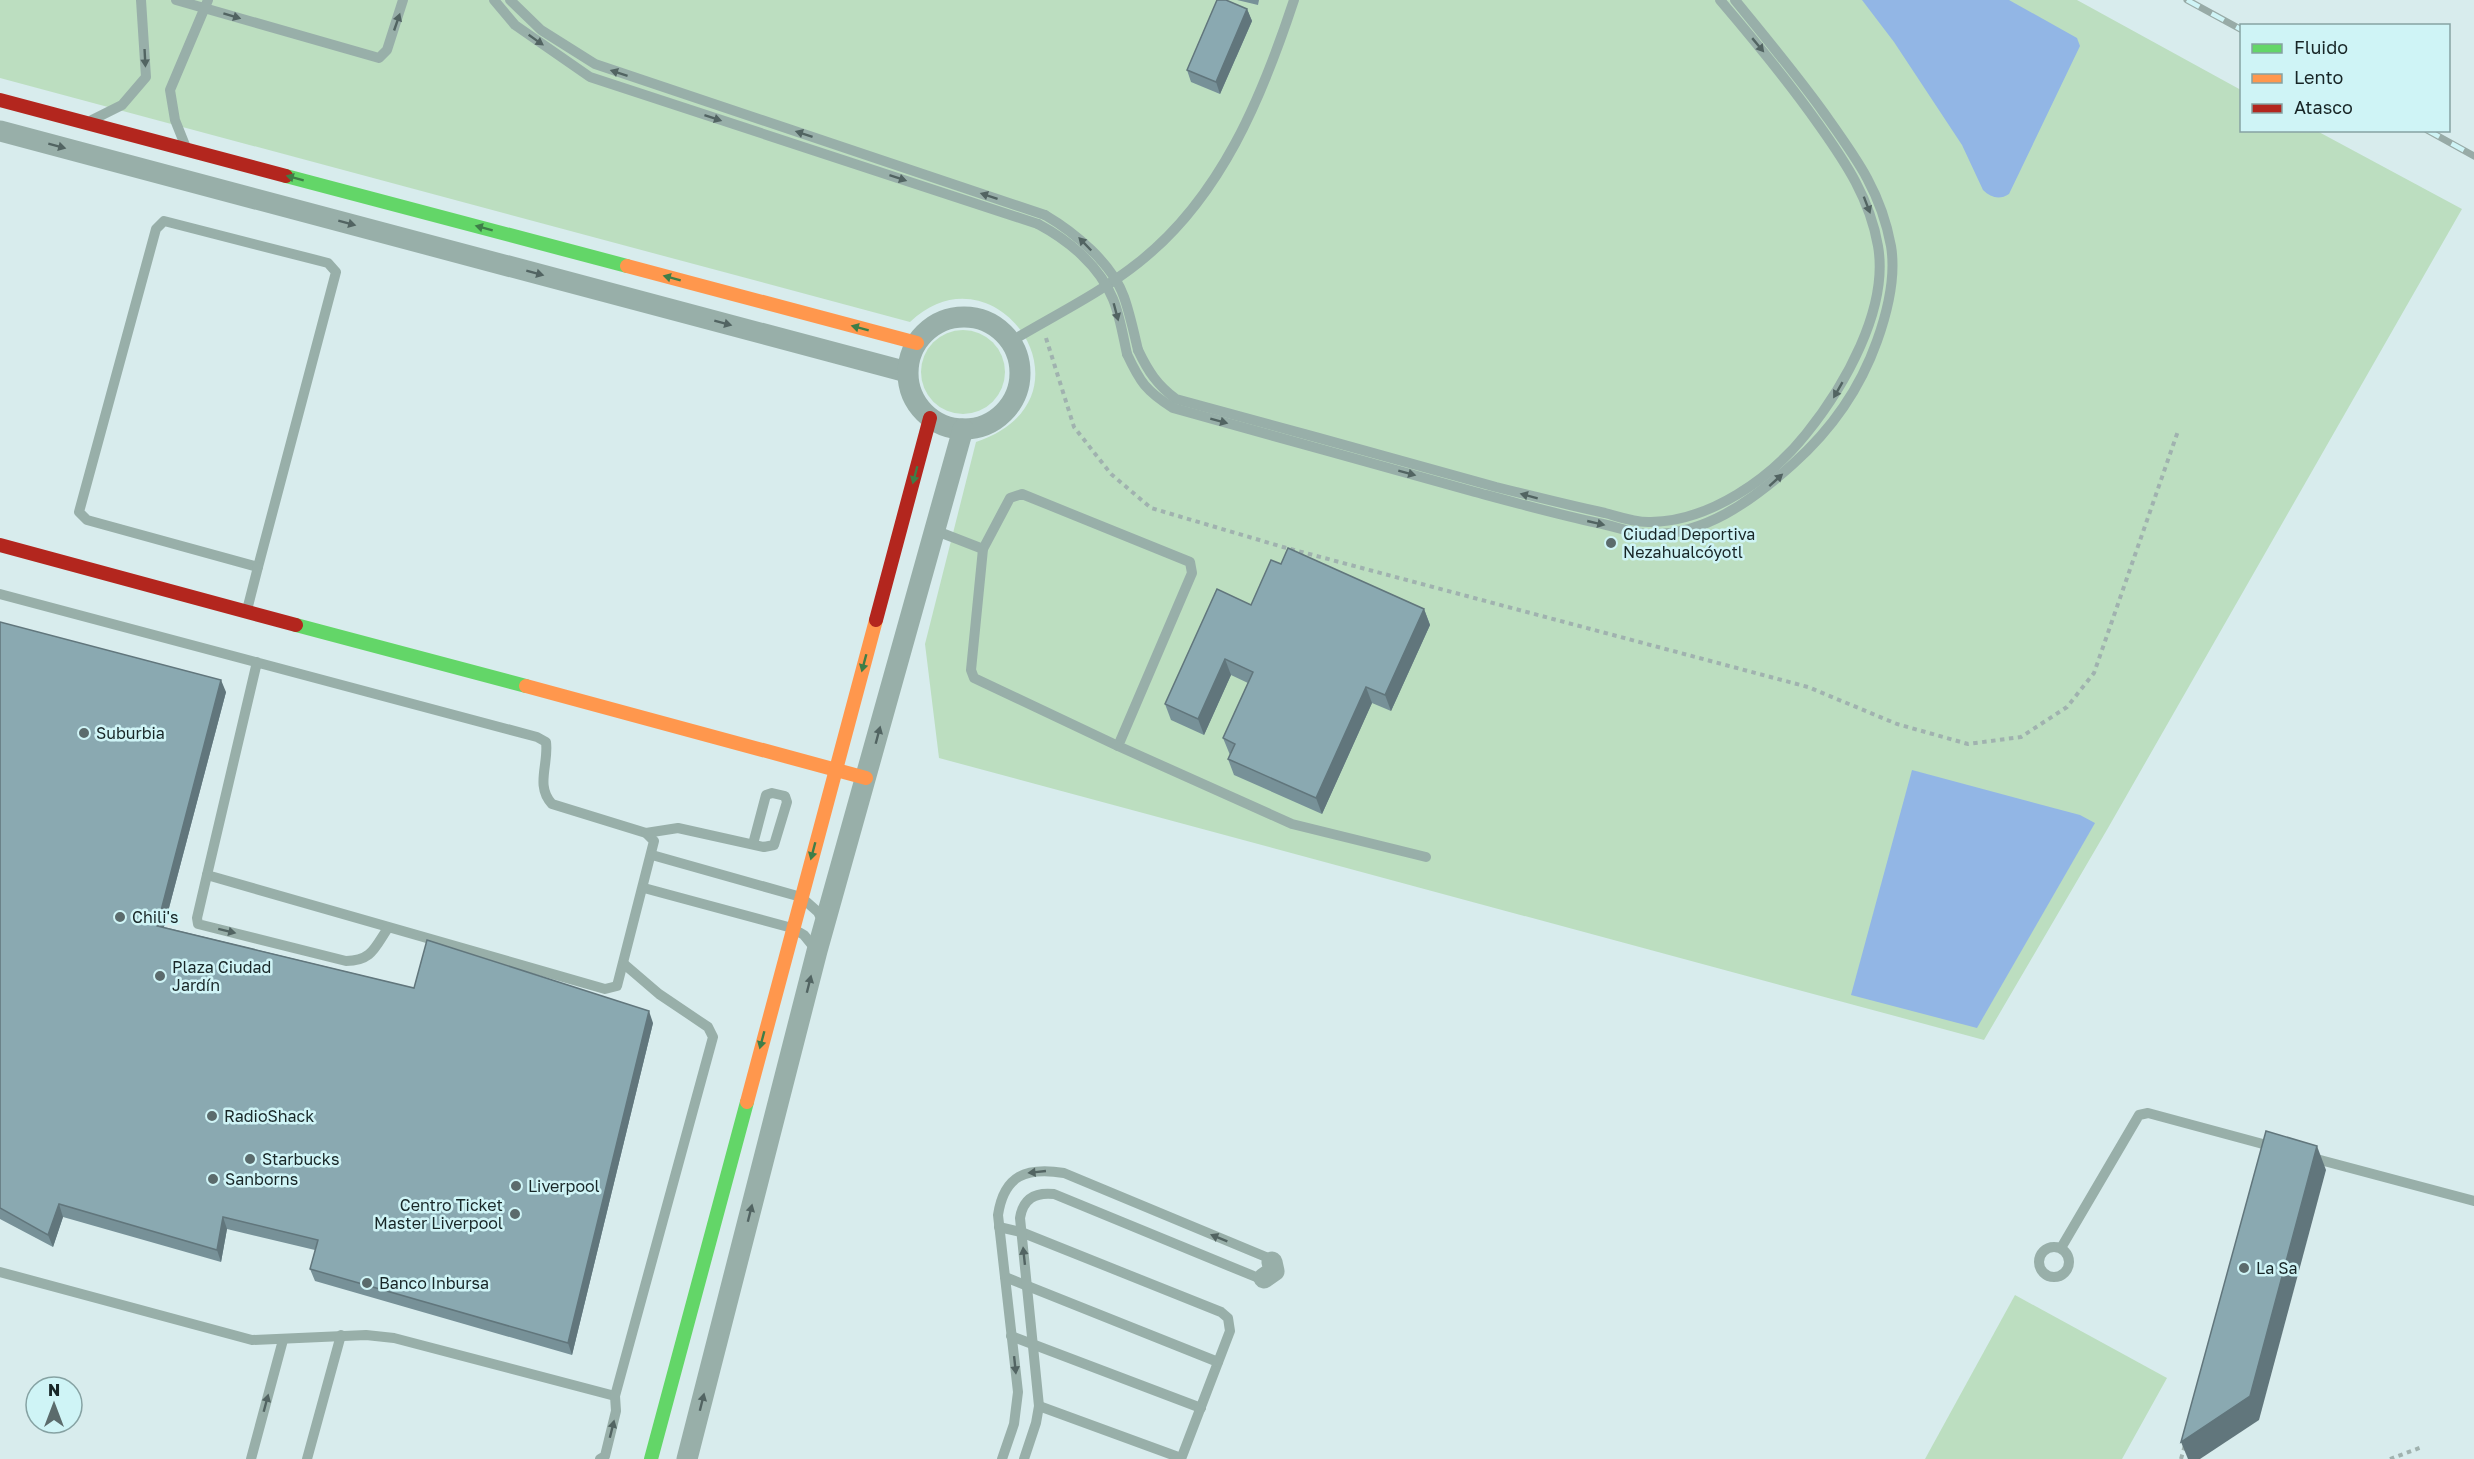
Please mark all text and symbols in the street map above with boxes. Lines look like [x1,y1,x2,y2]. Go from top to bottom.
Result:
one-way arrow [223,12,241,21]
one-way arrow [393,12,402,30]
legend [2240,24,2450,132]
one-way arrow [528,34,544,46]
text: Fluido [2294,36,2348,58]
one-way arrow [1751,37,1764,52]
one-way arrow [140,49,149,68]
text: Lento [2294,66,2343,88]
one-way arrow [610,67,628,77]
text: Atasco [2294,96,2353,118]
one-way arrow [704,113,722,123]
one-way arrow [795,129,813,139]
one-way arrow [48,142,66,151]
one-way arrow [286,172,304,182]
one-way arrow [890,174,908,183]
one-way arrow [980,191,998,200]
one-way arrow [1863,196,1872,214]
one-way arrow [338,219,356,228]
one-way arrow [474,222,493,232]
one-way arrow [1078,238,1092,252]
one-way arrow [526,269,544,278]
one-way arrow [663,273,681,282]
one-way arrow [1112,303,1121,321]
one-way arrow [715,319,733,328]
one-way arrow [851,323,869,332]
one-way arrow [1833,382,1843,399]
one-way arrow [1210,417,1228,426]
one-way arrow [910,466,919,484]
one-way arrow [1398,469,1416,478]
one-way arrow [1768,473,1783,487]
one-way arrow [1520,490,1538,500]
one-way arrow [1587,518,1605,528]
place label: Ciudad Deportiva Nezahualcóyotl [1623,524,1755,562]
marker: Ciudad Deportiva Nezahualcóyotl [1604,536,1618,550]
one-way arrow [859,654,868,672]
place label: Suburbia [96,723,165,743]
marker: Suburbia [77,726,91,740]
one-way arrow [874,726,883,744]
one-way arrow [808,842,817,860]
place label: Chili's [132,907,178,927]
marker: Chili's [113,910,127,924]
one-way arrow [218,927,236,936]
place label: Plaza Ciudad Jardín [172,957,271,995]
marker: Plaza Ciudad Jardín [153,969,167,983]
one-way arrow [805,975,814,993]
one-way arrow [757,1030,767,1049]
place label: RadioShack [224,1106,314,1126]
marker: RadioShack [205,1109,219,1123]
place label: Starbucks [262,1149,339,1169]
marker: Starbucks [243,1152,257,1166]
one-way arrow [1028,1167,1047,1177]
place label: Sanborns [225,1169,298,1189]
marker: Sanborns [206,1172,220,1186]
place label: Liverpool [528,1176,600,1196]
marker: Liverpool [509,1179,523,1193]
place label: Centro Ticket Master Liverpool [374,1195,503,1233]
one-way arrow [746,1204,756,1223]
marker: Centro Ticket Master Liverpool [508,1207,522,1221]
one-way arrow [1210,1233,1228,1243]
one-way arrow [1019,1247,1029,1266]
place label: La Sa [2256,1258,2298,1278]
marker: La Sa [2237,1261,2251,1275]
place label: Banco Inbursa [379,1273,489,1293]
marker: Banco Inbursa [360,1276,374,1290]
one-way arrow [1010,1355,1019,1374]
north arrow [24,1375,84,1435]
text: N [48,1380,60,1400]
one-way arrow [262,1393,271,1411]
one-way arrow [698,1393,708,1412]
one-way arrow [607,1420,617,1438]

